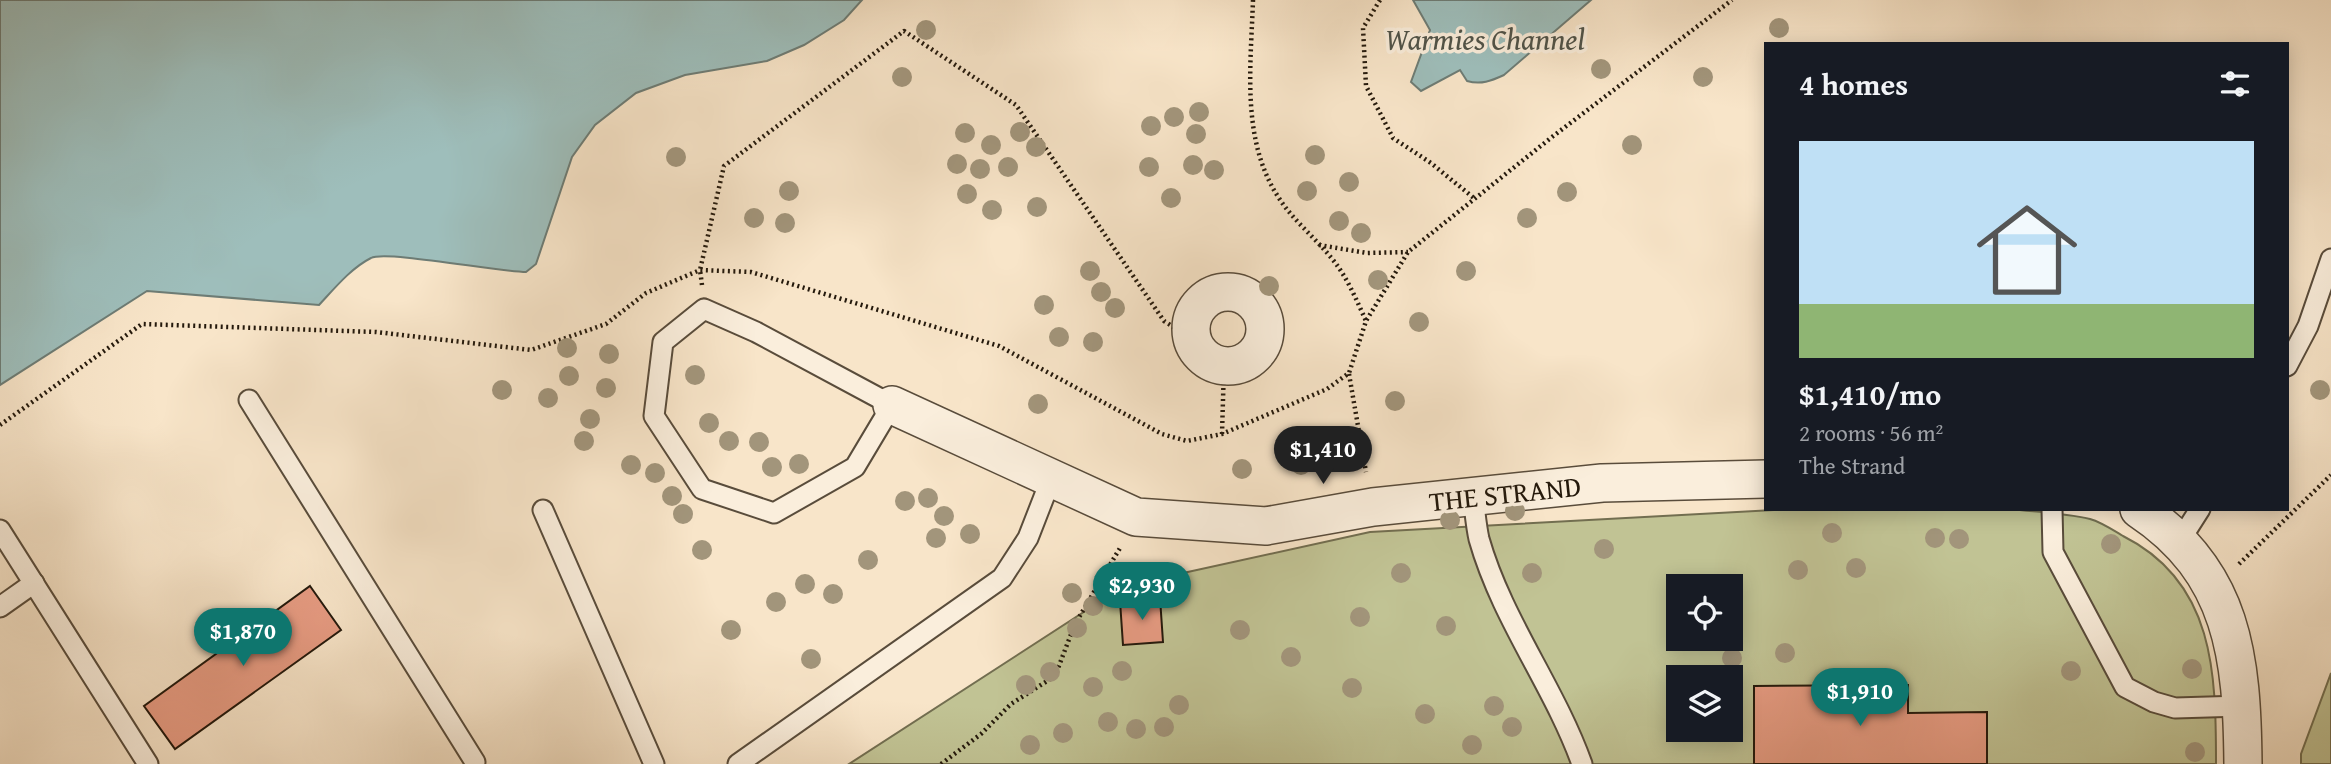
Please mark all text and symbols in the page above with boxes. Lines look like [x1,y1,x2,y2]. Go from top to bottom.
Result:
water label: Warmies Channel [1385,17,1585,61]
text: 4 homes [1799,62,1908,106]
icon: filters [2216,65,2254,103]
icon: home [1964,187,2090,313]
text: $1,410/mo [1799,372,1941,416]
text: 2 rooms · 56 m² [1799,416,1943,449]
pin: $1,410 [1266,426,1380,486]
text: $1,410 [1290,432,1356,465]
text: The Strand [1799,449,1905,482]
street label: THE STRAND [1427,465,1583,521]
pin: $2,930 [1085,562,1199,622]
text: $2,930 [1109,568,1175,601]
map controls [1666,574,1743,742]
button: locate [1666,574,1743,651]
pin: $1,870 [186,608,300,668]
text: $1,870 [210,614,276,647]
button: layers [1666,665,1743,742]
pin: $1,910 [1803,668,1917,728]
text: $1,910 [1827,674,1893,707]

